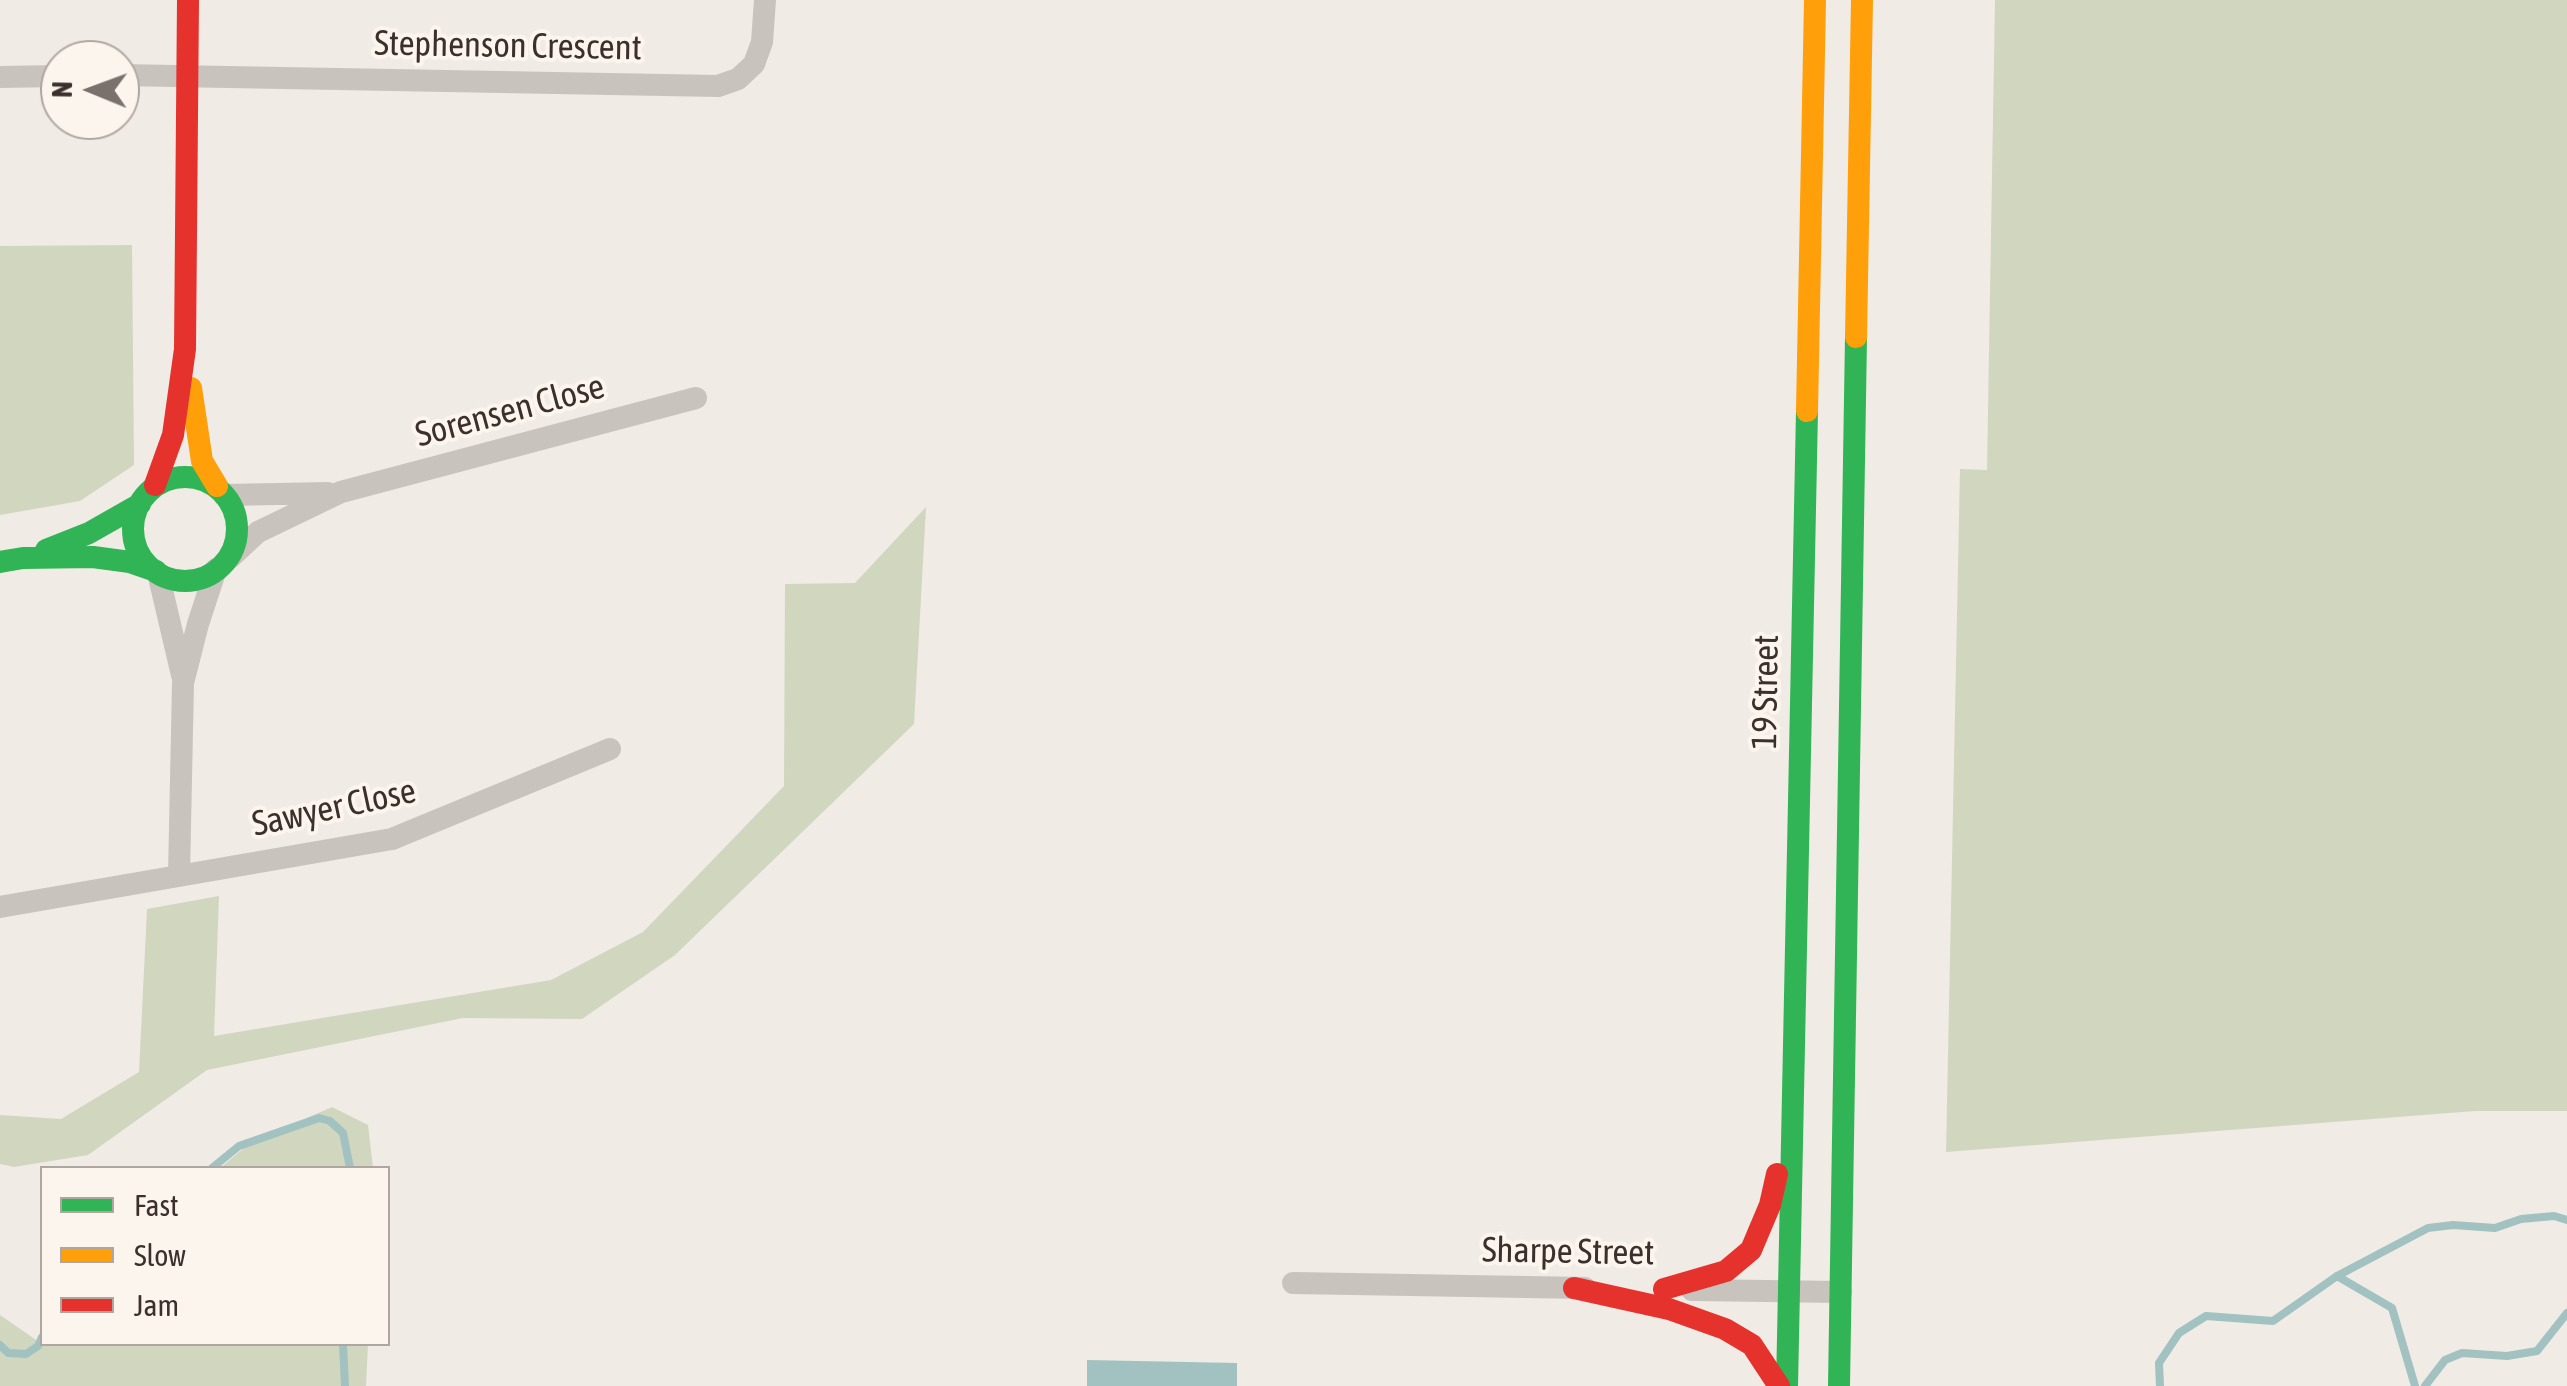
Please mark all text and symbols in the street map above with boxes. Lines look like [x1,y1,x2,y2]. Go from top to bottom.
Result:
street label: Stephenson Crescent [374,23,642,69]
north arrow [40,40,140,140]
text: N [46,81,78,98]
street label: Sorensen Close [411,366,609,456]
street label: 19 Street [1744,634,1788,750]
street label: Sawyer Close [248,770,420,846]
legend [40,1166,390,1346]
text: Fast [134,1188,179,1222]
street label: Sharpe Street [1481,1229,1655,1275]
text: Slow [134,1238,186,1272]
text: Jam [134,1288,179,1322]

